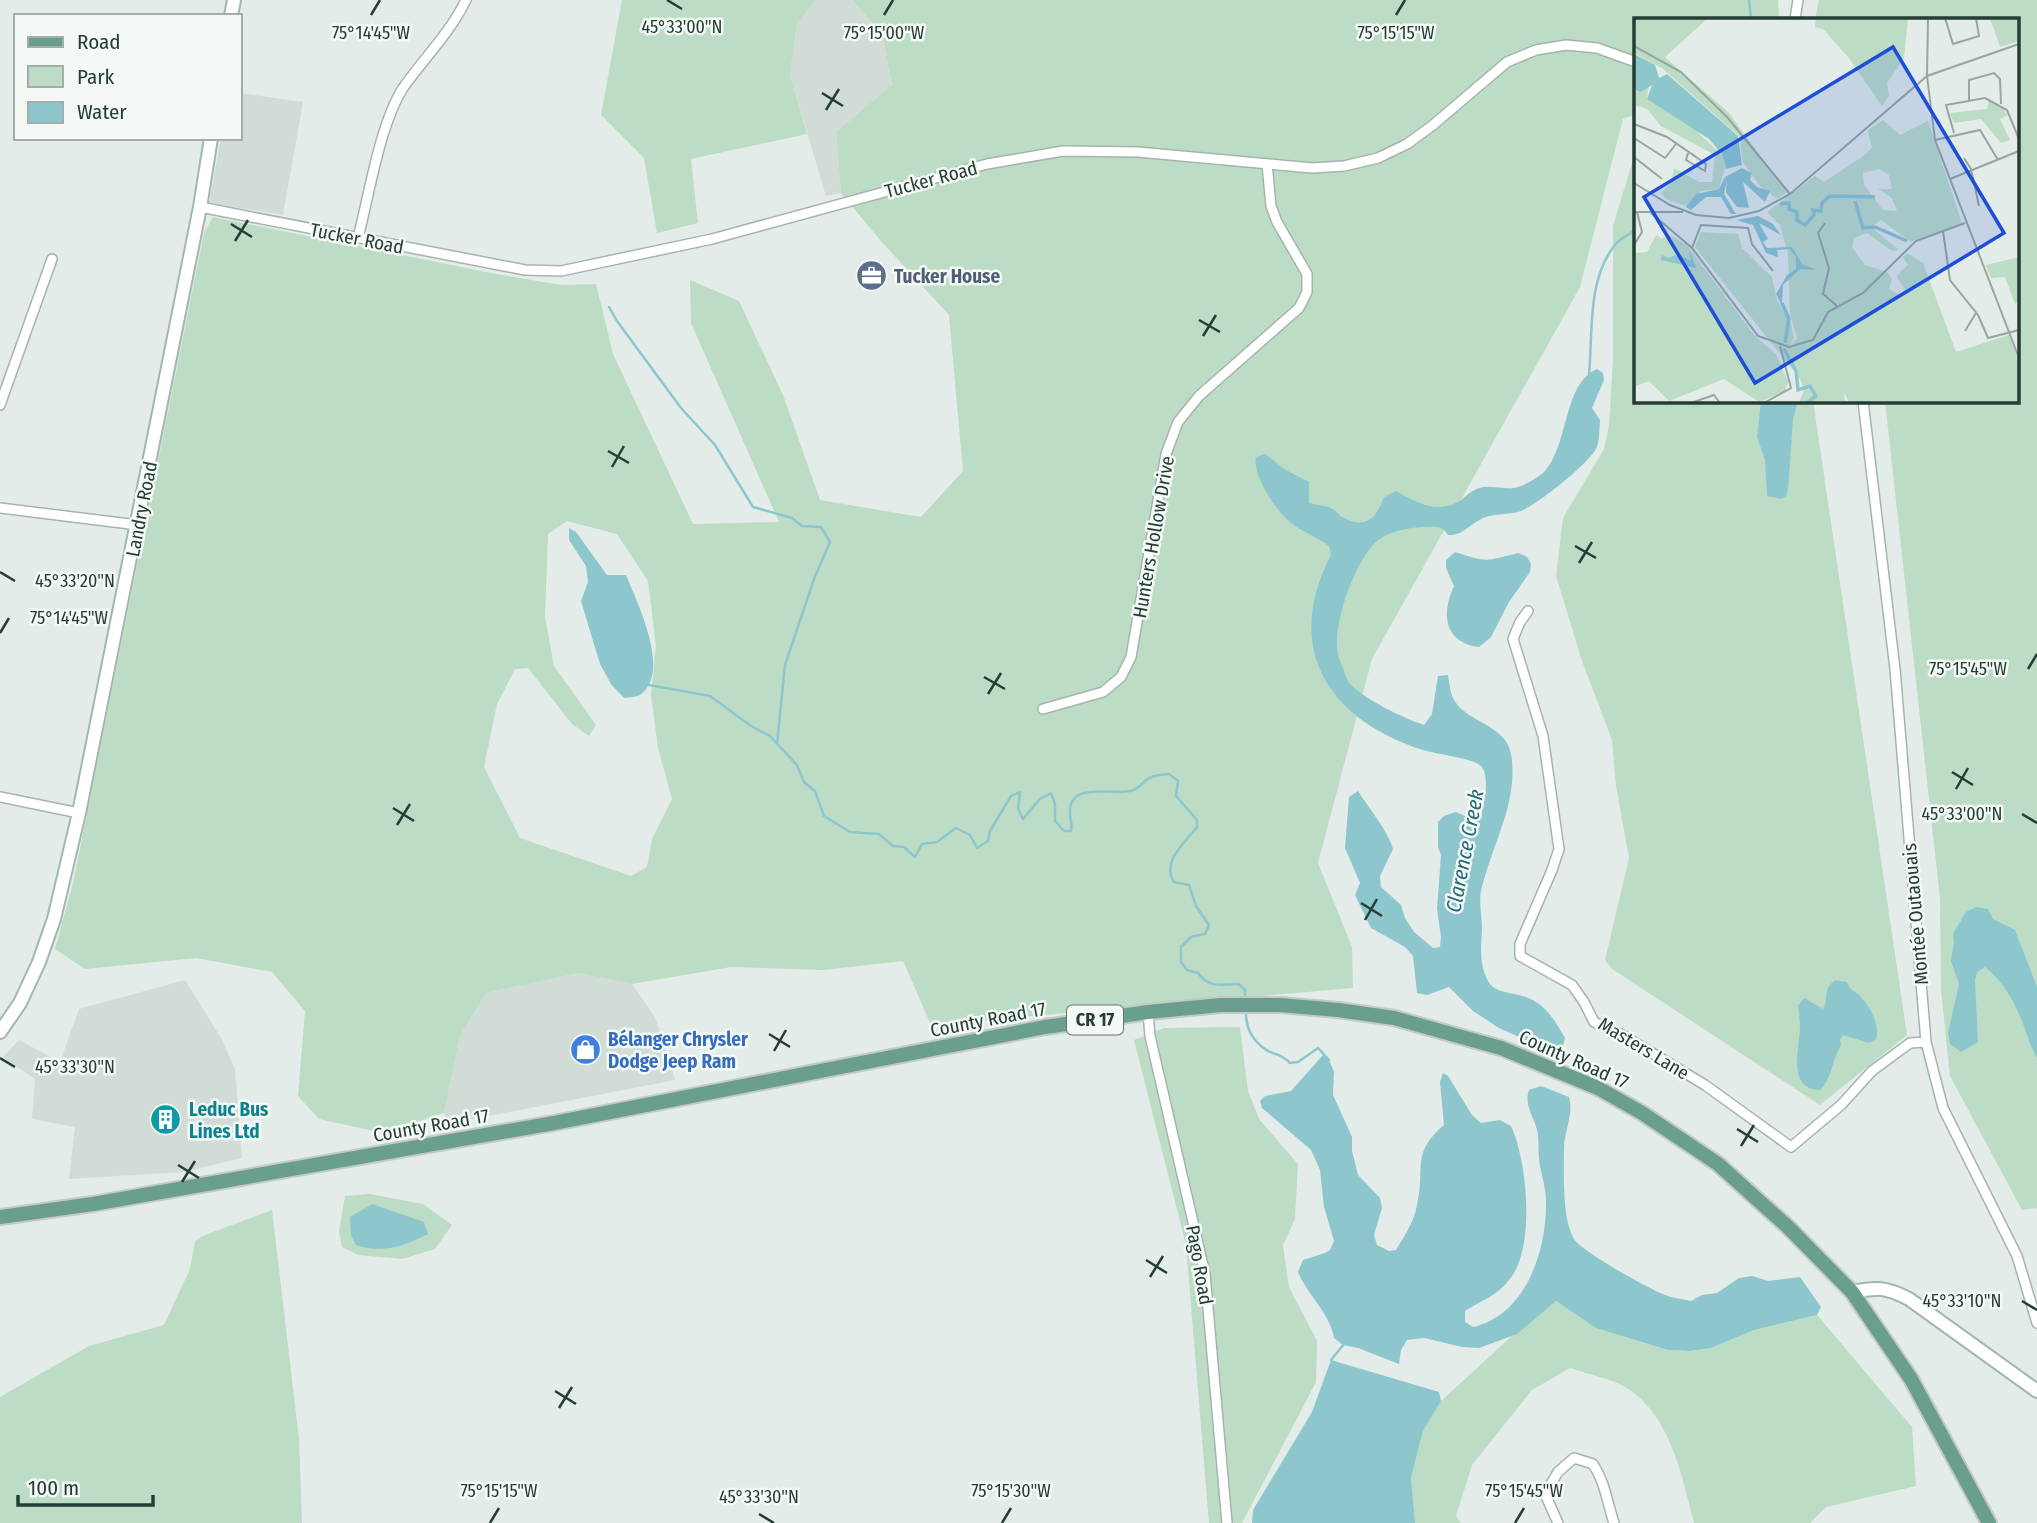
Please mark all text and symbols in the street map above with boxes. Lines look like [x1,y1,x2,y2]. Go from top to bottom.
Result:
legend [14,14,242,140]
text: 45°33'00"N [641,16,723,38]
inset map [1634,18,2020,402]
text: 75°14'45"W [332,22,410,44]
text: 75°15'00"W [844,22,925,44]
text: 75°15'15"W [1358,22,1435,44]
text: Road [77,29,121,55]
text: Park [77,64,115,90]
text: Water [77,99,127,125]
street label: Tucker Road [882,156,980,203]
street label: Tucker Road [308,218,406,259]
office icon: Tucker House [854,259,888,293]
place label: Tucker House [894,265,1000,288]
street label: Hunters Hollow Drive [1128,454,1179,620]
street label: Landry Road [121,459,162,559]
text: 45°33'20"N [35,570,115,592]
text: 75°14'45"W [30,607,108,629]
text: 75°15'45"W [1929,658,2007,680]
water label: Clarence Creek [1440,787,1490,915]
text: 45°33'00"N [1921,803,2003,825]
street label: Montée Outaouais [1898,842,1933,986]
street label: County Road 17 [928,997,1048,1042]
road number: CR 17 [1067,1006,1123,1035]
street label: Masters Lane [1594,1012,1693,1085]
street label: County Road 17 [1516,1025,1632,1094]
place label: Bélanger Chrysler Dodge Jeep Ram [608,1028,749,1073]
shop icon: Bélanger Chrysler Dodge Jeep Ram [568,1033,602,1067]
text: 45°33'30"N [35,1056,115,1078]
place label: Leduc Bus Lines Ltd [189,1098,269,1143]
building icon: Leduc Bus Lines Ltd [149,1103,183,1137]
street label: County Road 17 [371,1104,491,1147]
street label: Pago Road [1181,1223,1218,1307]
text: 45°33'10"N [1923,1290,2001,1312]
scale bar [18,1464,152,1508]
text: 100 m [28,1475,79,1501]
text: 75°15'15"W [461,1480,538,1502]
text: 75°15'30"W [971,1480,1051,1502]
text: 75°15'45"W [1485,1480,1563,1502]
text: 45°33'30"N [719,1486,799,1508]

